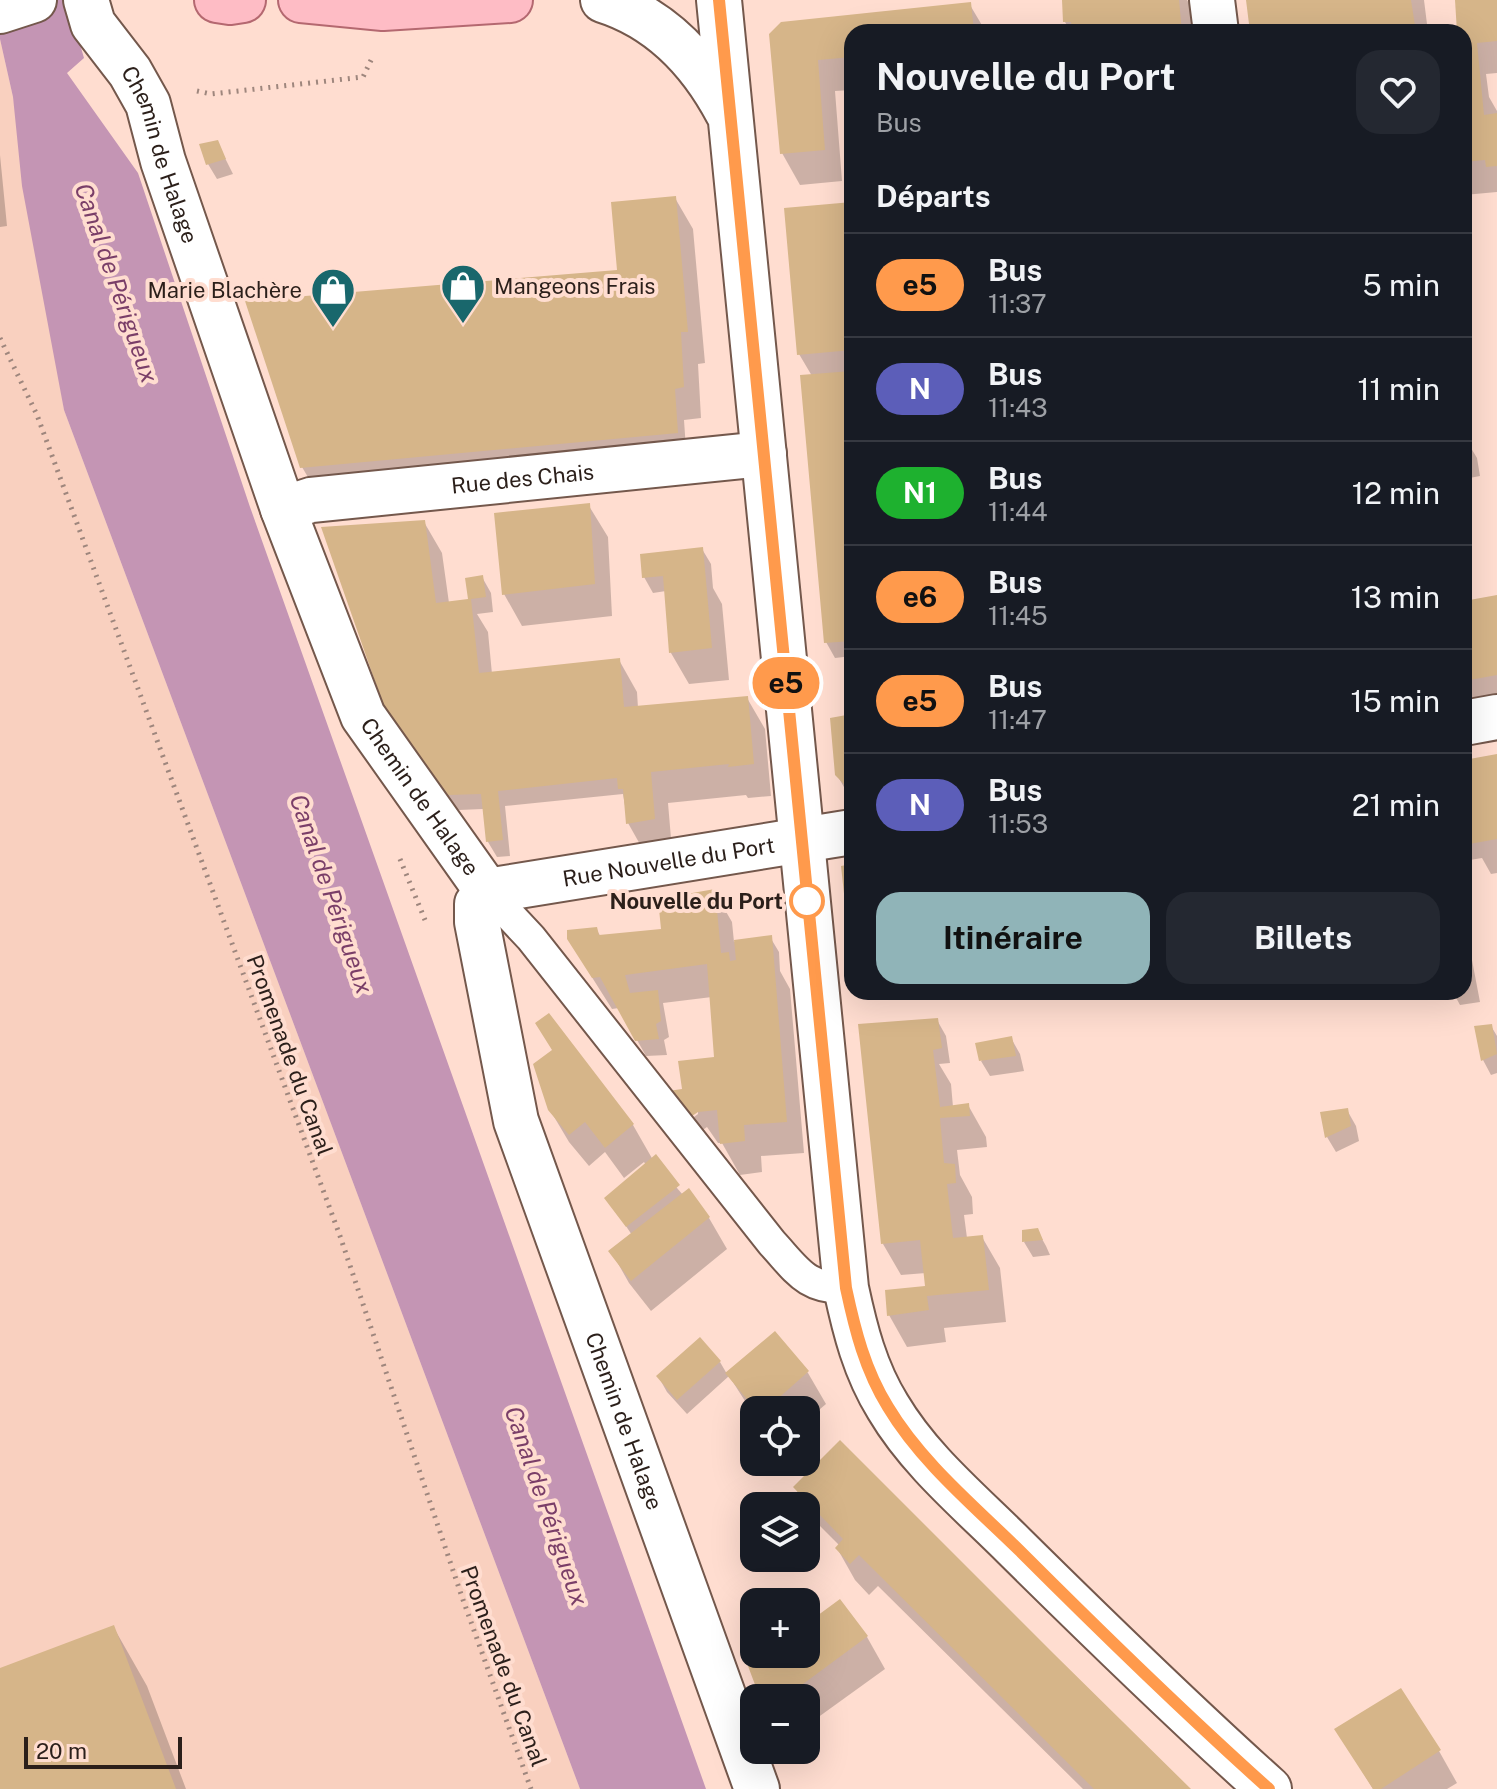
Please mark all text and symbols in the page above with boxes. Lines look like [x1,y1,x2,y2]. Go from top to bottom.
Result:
button: heart [1356,50,1440,134]
text: Nouvelle du Port [876,54,1176,99]
street label: Chemin de Halage [116,61,203,247]
text: Bus [876,107,922,138]
text: Départs [876,178,990,214]
water label: Canal de Périgueux [70,179,164,386]
text: Bus [988,252,1042,288]
shop icon: Mangeons Frais [439,262,487,325]
shop icon: Marie Blachère [309,266,357,329]
text: 5 min [1363,267,1440,303]
text: e5 [902,268,938,301]
place label: Mangeons Frais [494,273,656,299]
place label: Marie Blachère [147,277,302,303]
text: 11:37 [988,288,1047,319]
text: Bus [988,356,1042,392]
text: 11 min [1357,371,1440,407]
text: N [909,372,931,405]
text: 11:43 [988,392,1048,423]
street label: Rue des Chais [450,458,595,499]
text: Bus [988,460,1042,496]
text: 12 min [1352,475,1440,511]
text: N1 [903,476,937,509]
text: 11:44 [988,496,1048,527]
text: Bus [988,564,1042,600]
text: 13 min [1351,579,1440,615]
text: e6 [903,580,937,613]
text: 11:45 [988,600,1048,631]
line badge: e5 [750,657,822,709]
text: e5 [768,666,804,699]
text: Bus [988,668,1042,704]
text: 15 min [1350,683,1440,719]
text: e5 [902,684,938,717]
text: 11:47 [988,704,1047,735]
street label: Chemin de Halage [355,713,485,880]
text: Bus [988,772,1042,808]
text: 21 min [1352,787,1440,823]
text: N [909,788,931,821]
water label: Canal de Périgueux [285,790,379,997]
text: 11:53 [988,808,1048,839]
street label: Rue Nouvelle du Port [561,832,777,892]
marker: Nouvelle du Port [790,884,824,918]
place label: Nouvelle du Port [610,888,783,914]
button: Itinéraire [876,892,1150,984]
button: Billets [1166,892,1440,984]
street label: Promenade du Canal [242,951,338,1159]
street label: Chemin de Halage [580,1329,668,1513]
map controls [740,1396,820,1764]
button: locate [740,1396,820,1476]
water label: Canal de Périgueux [500,1402,594,1609]
button: layers [740,1492,820,1572]
street label: Promenade du Canal [456,1562,552,1770]
button: + [740,1588,820,1668]
button: − [740,1684,820,1764]
scale bar [24,1733,182,1769]
text: 20 m [36,1738,87,1764]

